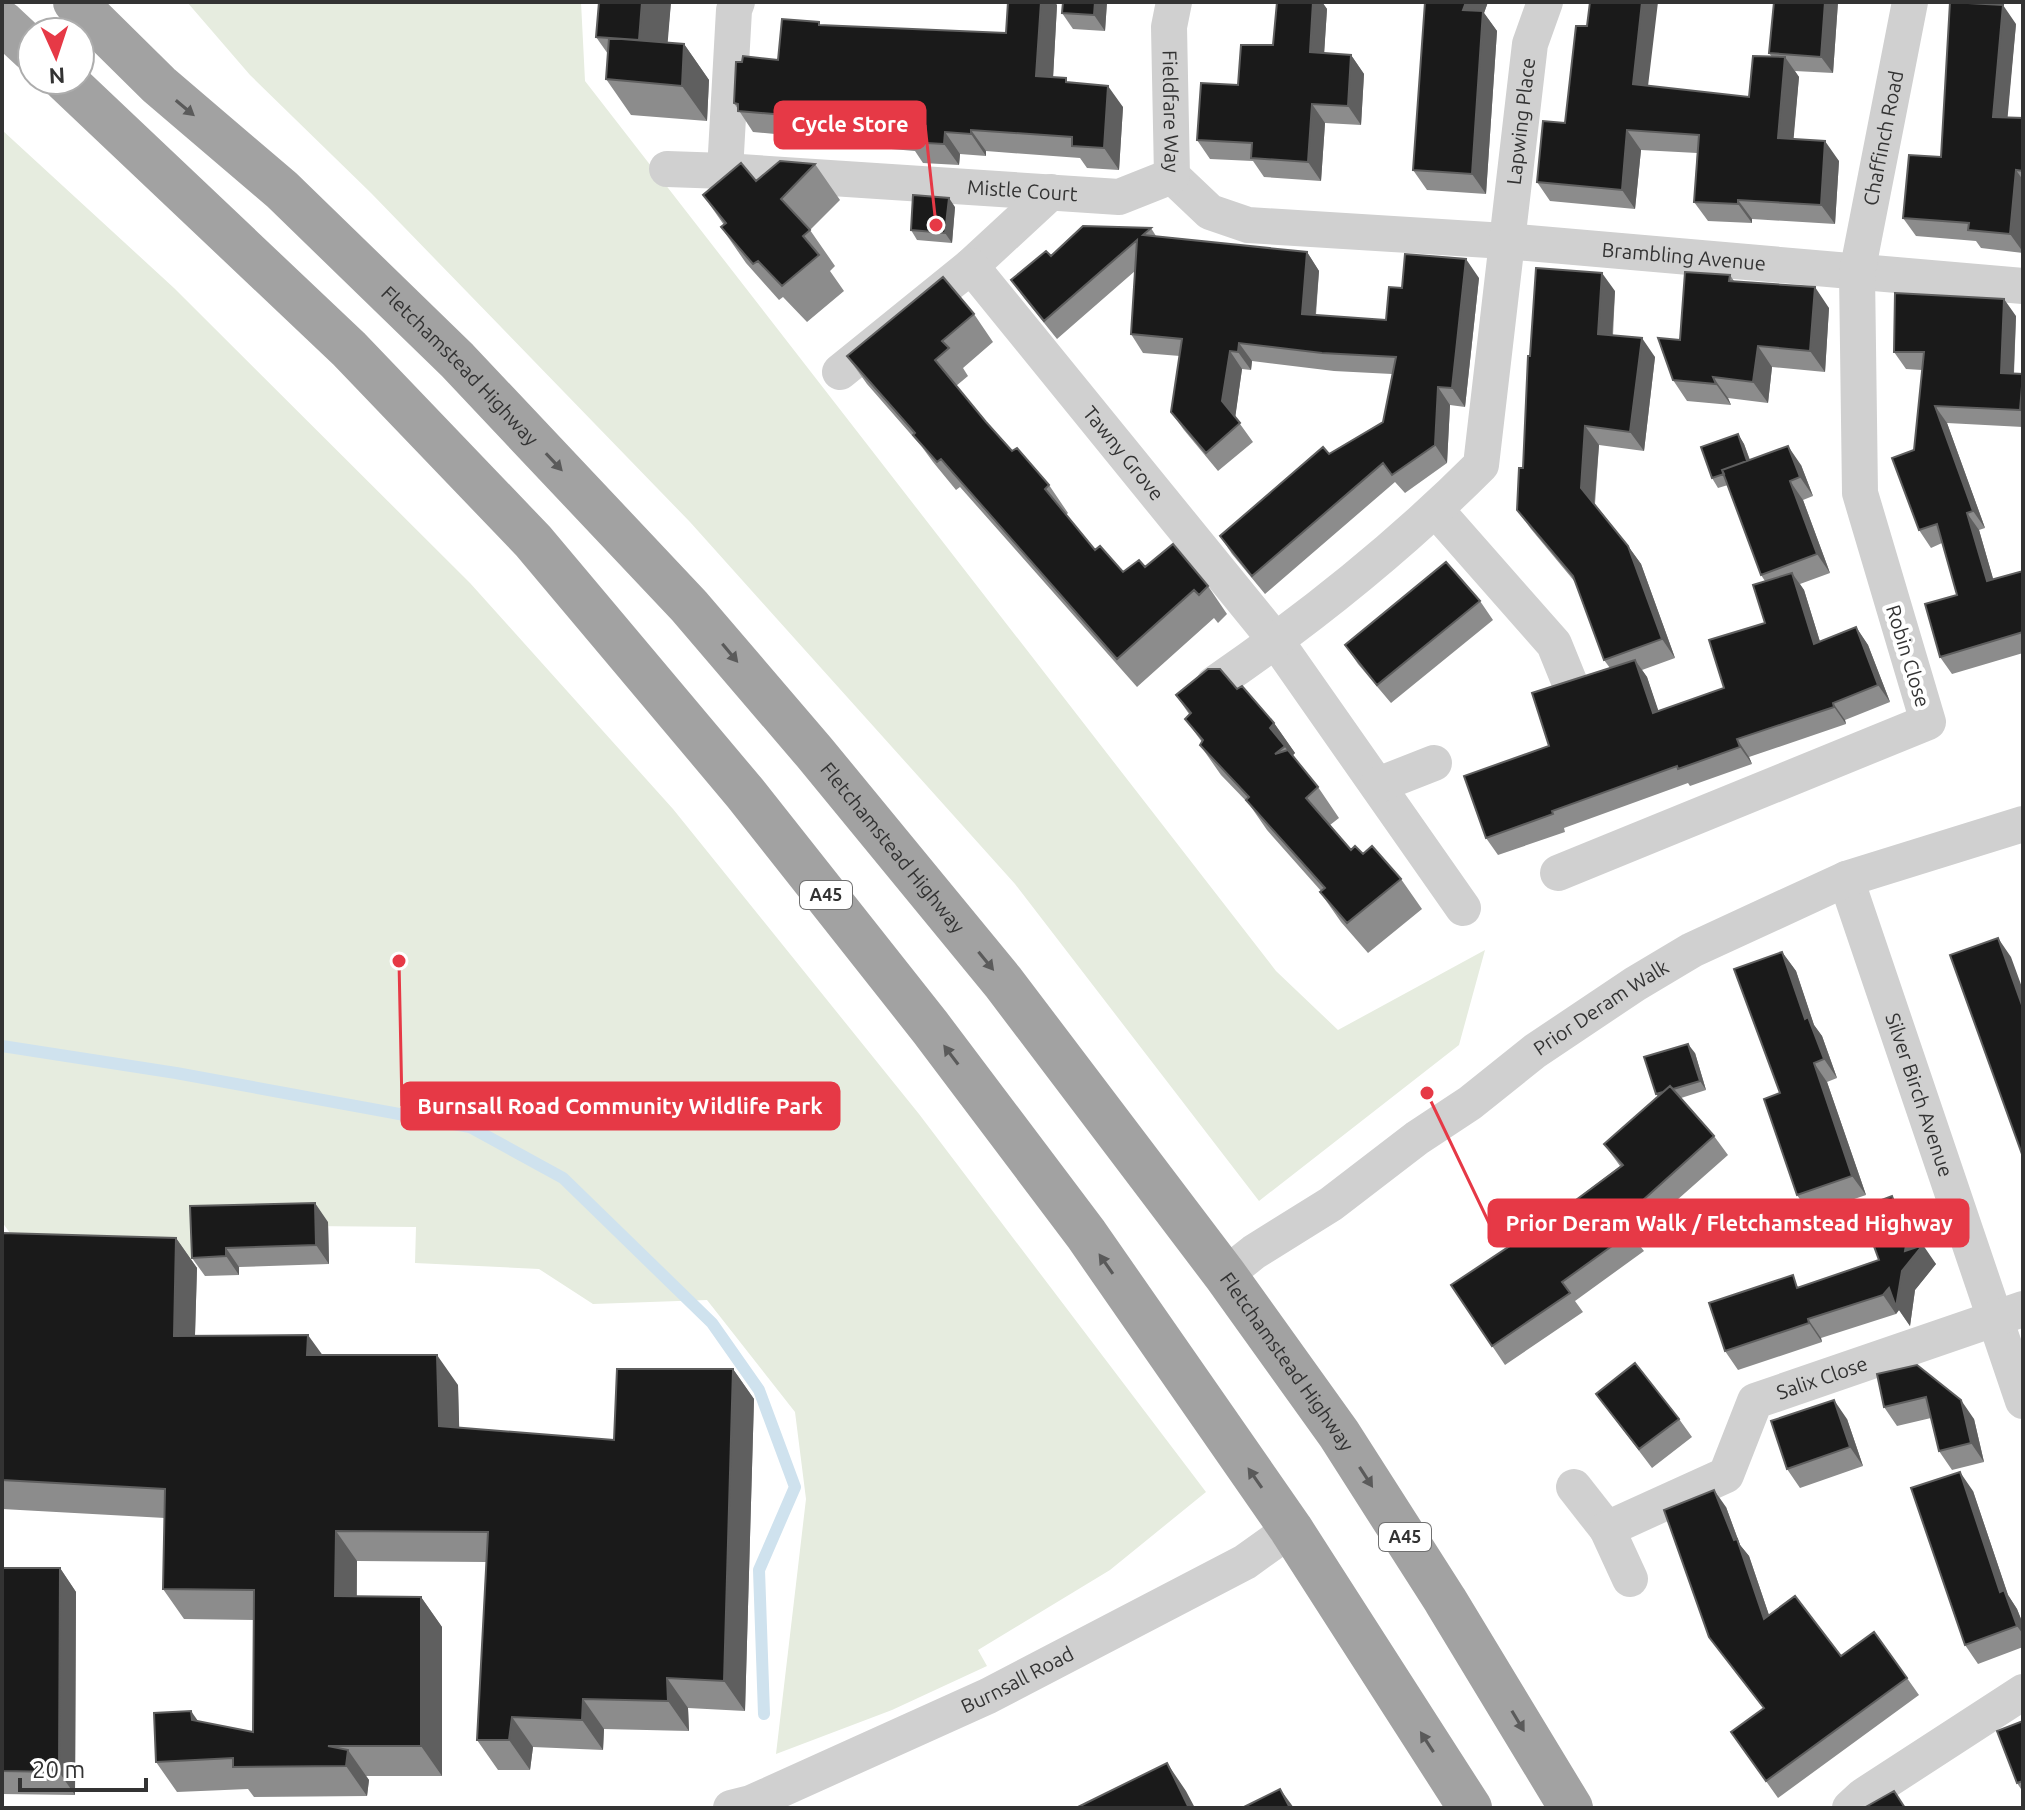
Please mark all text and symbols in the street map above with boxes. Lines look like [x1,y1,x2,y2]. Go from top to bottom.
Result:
north arrow [16,16,96,96]
street label: Fieldfare Way [1158,50,1184,173]
street label: Lapwing Place [1502,56,1539,186]
text: N [48,64,66,89]
street label: Chaffinch Road [1858,69,1907,207]
one-way arrow [175,98,195,116]
callout: Cycle Store [775,102,925,148]
text: Cycle Store [791,111,909,136]
street label: Mistle Court [966,175,1078,205]
street label: Brambling Avenue [1601,237,1767,275]
street label: Fletchamstead Highway [377,281,544,450]
street label: Tawny Grove [1079,401,1169,505]
one-way arrow [544,452,562,471]
street label: Robin Close [1882,602,1935,710]
one-way arrow [721,643,738,663]
street label: Fletchamstead Highway [816,757,970,938]
road number: A45 [800,881,852,909]
one-way arrow [977,951,993,971]
street label: Prior Deram Walk [1529,955,1673,1060]
street label: Silver Birch Avenue [1881,1010,1958,1180]
one-way arrow [944,1045,960,1066]
callout: Burnsall Road Community Wildlife Park [402,1083,839,1129]
text: Burnsall Road Community Wildlife Park [417,1093,823,1118]
callout: Prior Deram Walk / Fletchamstead Highway [1489,1200,1968,1246]
text: Prior Deram Walk / Fletchamstead Highway [1505,1210,1953,1235]
one-way arrow [1099,1254,1114,1275]
street label: Fletchamstead Highway [1216,1268,1359,1455]
street label: Salix Close [1773,1351,1870,1404]
one-way arrow [1358,1466,1373,1487]
one-way arrow [1248,1467,1263,1488]
road number: A45 [1379,1523,1431,1551]
street label: Burnsall Road [957,1641,1077,1718]
one-way arrow [1511,1710,1525,1732]
one-way arrow [1420,1732,1435,1753]
scale bar [20,1742,146,1792]
text: 20 m [32,1756,85,1783]

